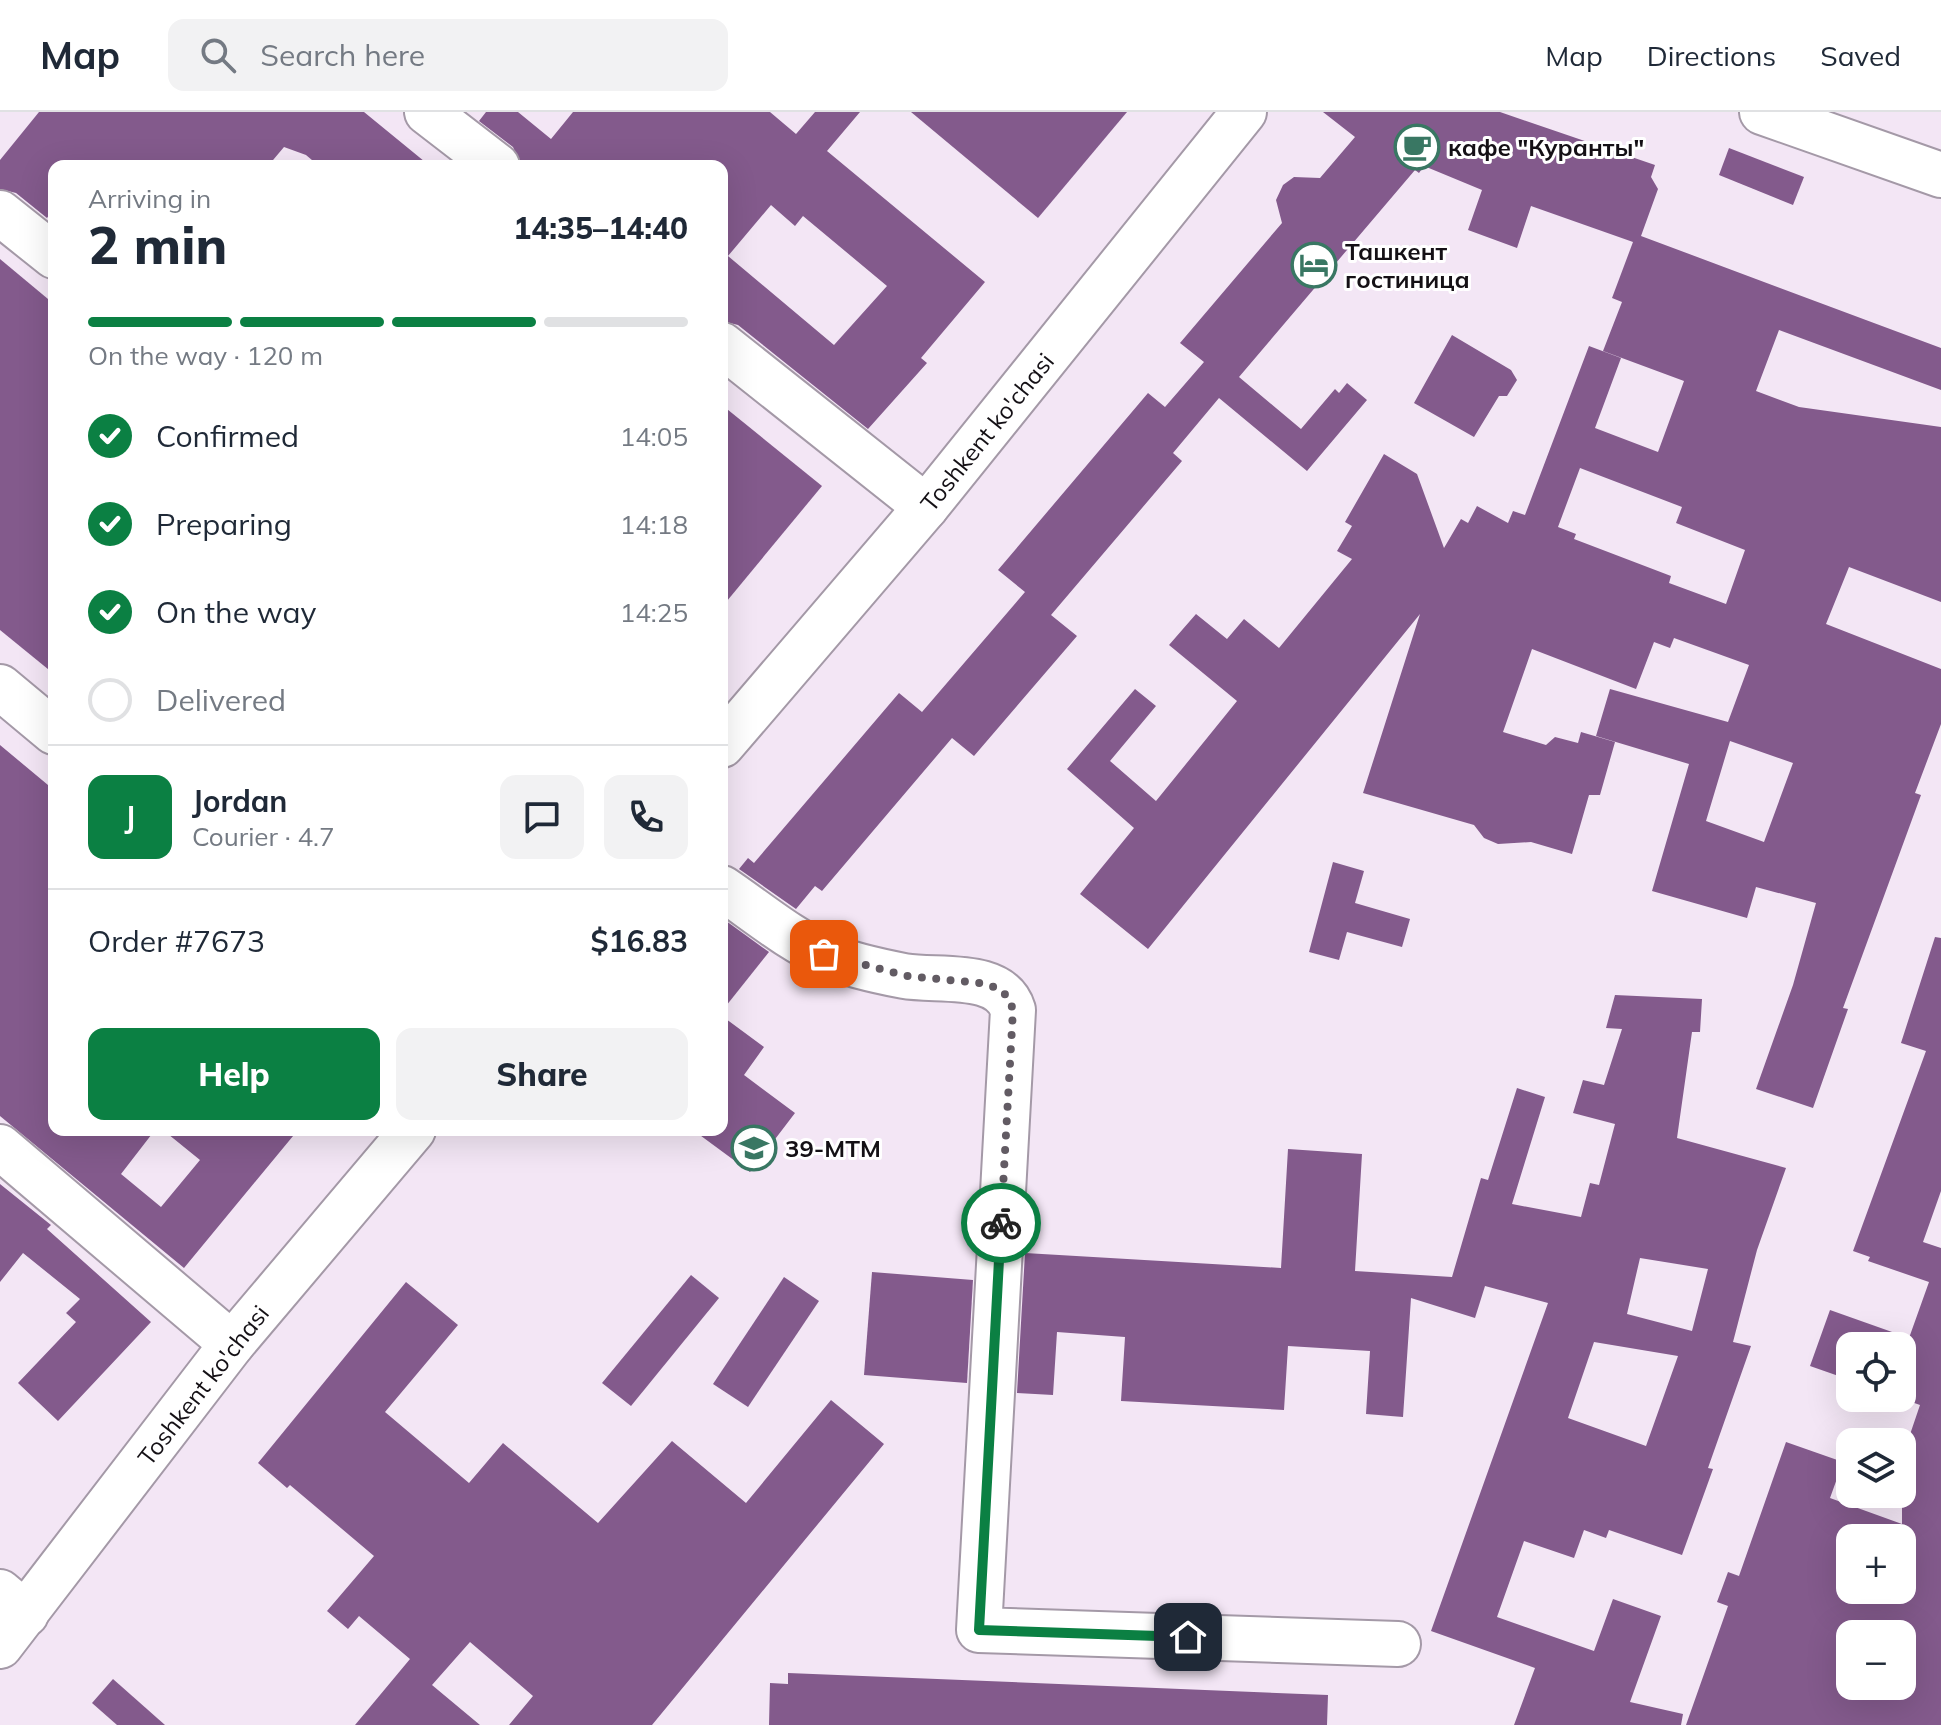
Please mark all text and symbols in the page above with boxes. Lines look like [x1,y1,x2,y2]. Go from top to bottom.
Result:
search box [168,19,728,91]
text: Map [40,31,120,79]
icon: search [196,33,240,77]
text: Search here [260,36,425,74]
text: Map [1545,38,1603,73]
text: Directions [1647,38,1776,73]
text: Saved [1820,38,1901,73]
cafe icon: кафе "Куранты" [1393,123,1441,171]
place label: кафе "Куранты" [1448,132,1644,162]
text: Arriving in [88,182,211,215]
text: 14:35–14:40 [513,209,688,247]
text: 2 min [88,212,227,277]
place label: Ташкент гостиница [1345,236,1470,294]
hotel icon: Ташкент гостиница [1290,241,1338,289]
text: On the way · 120 m [88,339,323,372]
street label: Toshkent ko'chasi [914,347,1060,517]
icon: check [88,414,132,458]
text: Confirmed [156,417,299,455]
text: 14:05 [620,420,688,453]
icon: check [88,502,132,546]
text: Preparing [156,505,292,543]
text: 14:18 [620,508,688,541]
icon: check [88,590,132,634]
text: On the way [156,593,316,631]
text: 14:25 [620,596,688,629]
text: Delivered [156,681,286,719]
button: chat [500,775,584,859]
button: phone [604,775,688,859]
text: Jordan [192,782,287,820]
text: J [125,798,135,836]
text: Courier · 4.7 [192,820,335,853]
pin [790,920,858,988]
text: Order #7673 [88,922,265,960]
text: $16.83 [591,922,688,960]
icon: bag [802,932,846,976]
button: Help [88,1028,380,1120]
button: Share [396,1028,688,1120]
school or university icon: 39-MTM [730,1124,778,1172]
place label: 39-MTM [785,1133,881,1163]
courier [961,1183,1041,1263]
icon: bike [979,1201,1023,1245]
street label: Toshkent ko'chasi [131,1299,275,1471]
map controls [1836,1332,1916,1700]
button: locate [1836,1332,1916,1412]
button: layers [1836,1428,1916,1508]
button: + [1836,1524,1916,1604]
pin [1154,1603,1222,1671]
icon: home [1166,1615,1210,1659]
button: − [1836,1620,1916,1700]

